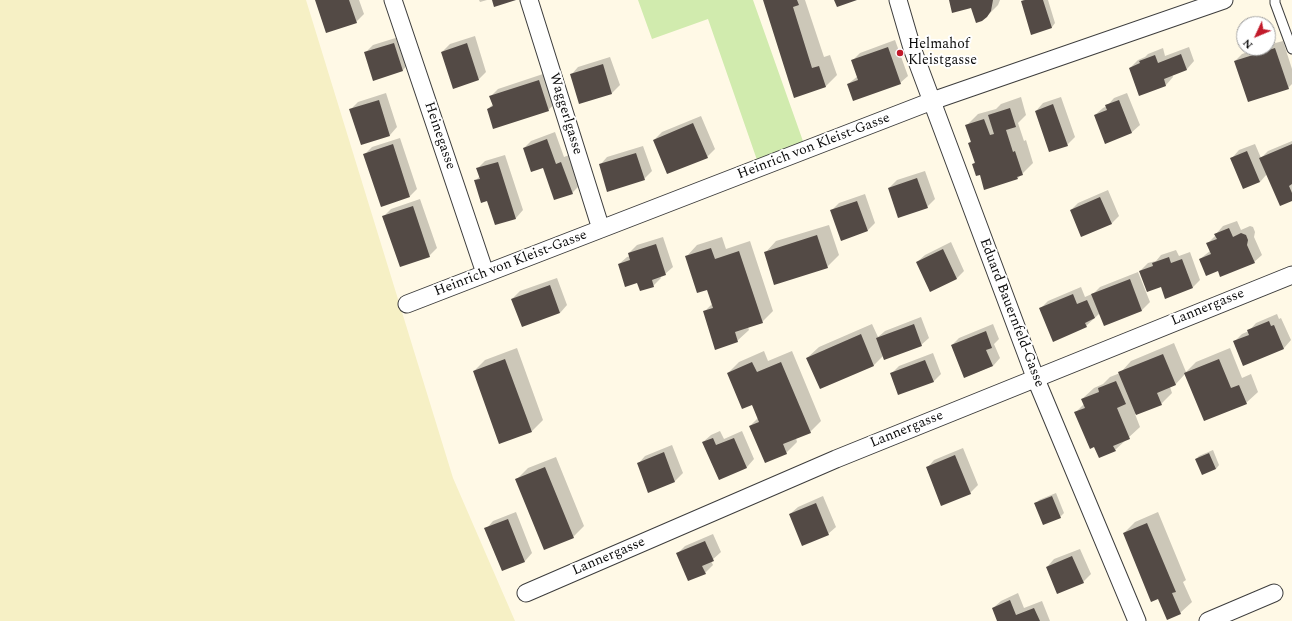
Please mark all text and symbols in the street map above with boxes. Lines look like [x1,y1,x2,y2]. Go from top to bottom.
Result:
north arrow [1236,16,1276,56]
text: N [1238,35,1257,53]
place label: Helmahof Kleistgasse [908,37,977,70]
marker: Helmahof Kleistgasse [895,48,905,58]
street label: Waggerlgasse [545,71,585,157]
street label: Heinegasse [420,100,458,172]
street label: Heinrich von Kleist-Gasse [735,110,893,184]
street label: Heinrich von Kleist-Gasse [432,227,590,301]
street label: Eduard Bauernfeld-Gasse [975,236,1047,390]
street label: Lannergasse [1169,286,1247,330]
street label: Lannergasse [868,408,946,452]
street label: Lannergasse [570,534,648,580]

